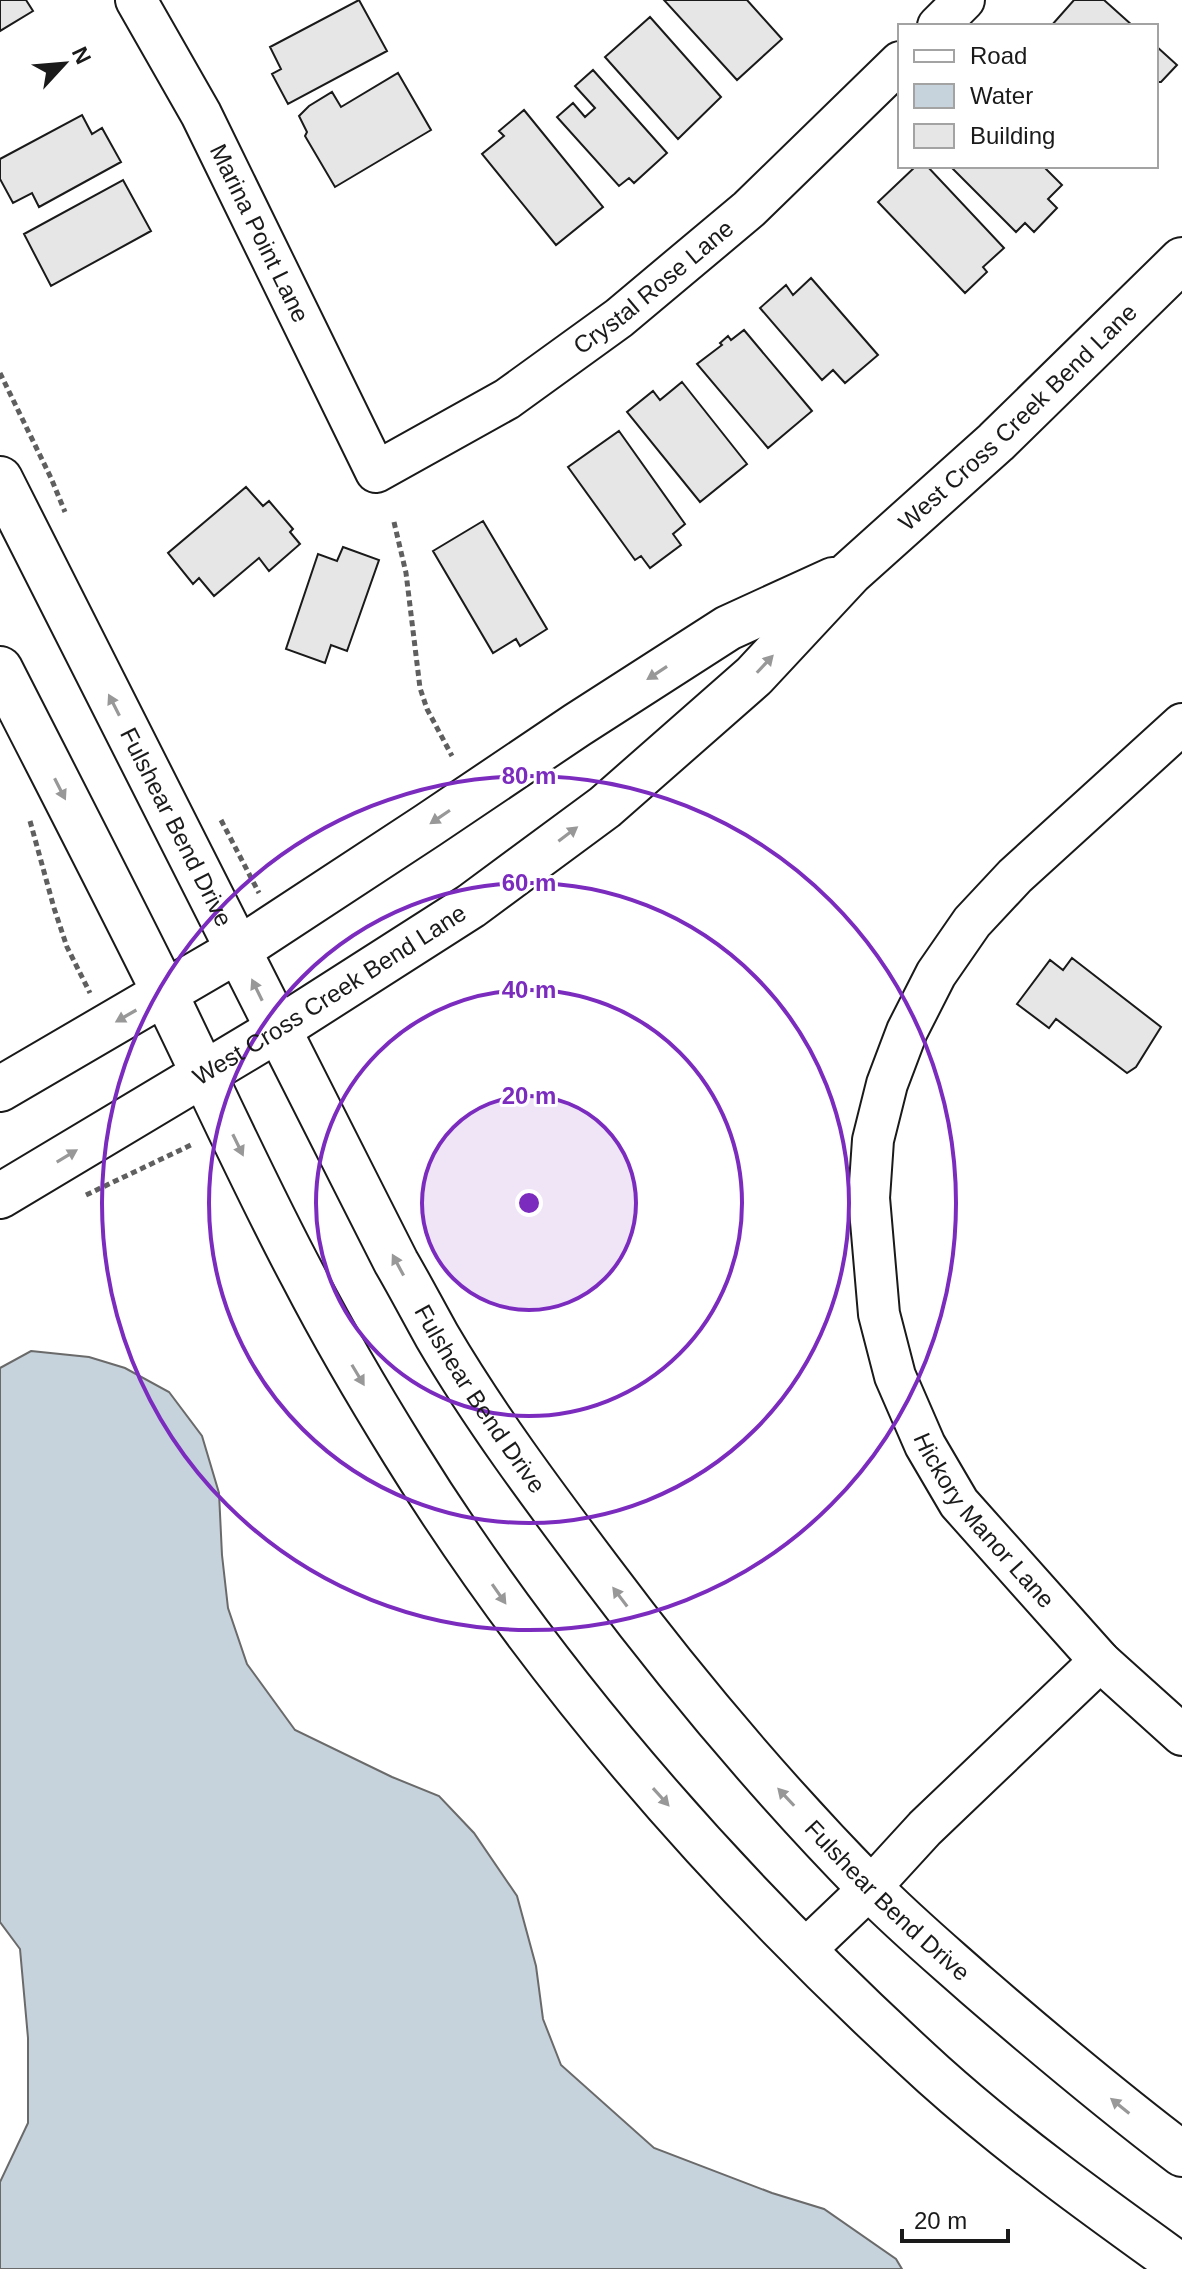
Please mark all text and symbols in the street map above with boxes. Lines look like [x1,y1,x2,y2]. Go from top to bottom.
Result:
north arrow [24,24,104,104]
legend [898,24,1158,168]
text: Road [970,42,1027,69]
text: N [67,43,96,68]
text: Water [970,82,1033,109]
text: Building [970,122,1055,149]
street label: Marina Point Lane [205,140,315,327]
street label: Crystal Rose Lane [568,214,738,359]
street label: West Cross Creek Bend Lane [893,298,1142,536]
one-way arrow [755,655,773,674]
one-way arrow [646,666,668,680]
one-way arrow [107,694,121,717]
street label: Fulshear Bend Drive [115,723,238,931]
text: 80 m [502,762,556,789]
one-way arrow [54,777,67,800]
one-way arrow [430,809,451,824]
one-way arrow [557,826,579,842]
text: 60 m [502,869,556,896]
street label: West Cross Creek Bend Lane [188,899,471,1090]
text: 40 m [502,976,556,1003]
one-way arrow [251,978,264,1001]
one-way arrow [115,1009,137,1023]
text: 20 m [502,1082,556,1109]
one-way arrow [231,1133,244,1156]
one-way arrow [56,1149,78,1163]
centre of rings [515,1189,543,1217]
one-way arrow [392,1254,406,1276]
street label: Fulshear Bend Drive [409,1300,551,1498]
one-way arrow [351,1364,365,1386]
street label: Hickory Manor Lane [908,1429,1060,1613]
one-way arrow [491,1583,506,1604]
one-way arrow [612,1587,628,1608]
one-way arrow [652,1787,670,1807]
one-way arrow [777,1788,795,1807]
street label: Fulshear Bend Drive [800,1814,975,1986]
one-way arrow [1110,2099,1130,2115]
scale bar [902,2193,1008,2243]
text: 20 m [914,2207,967,2234]

